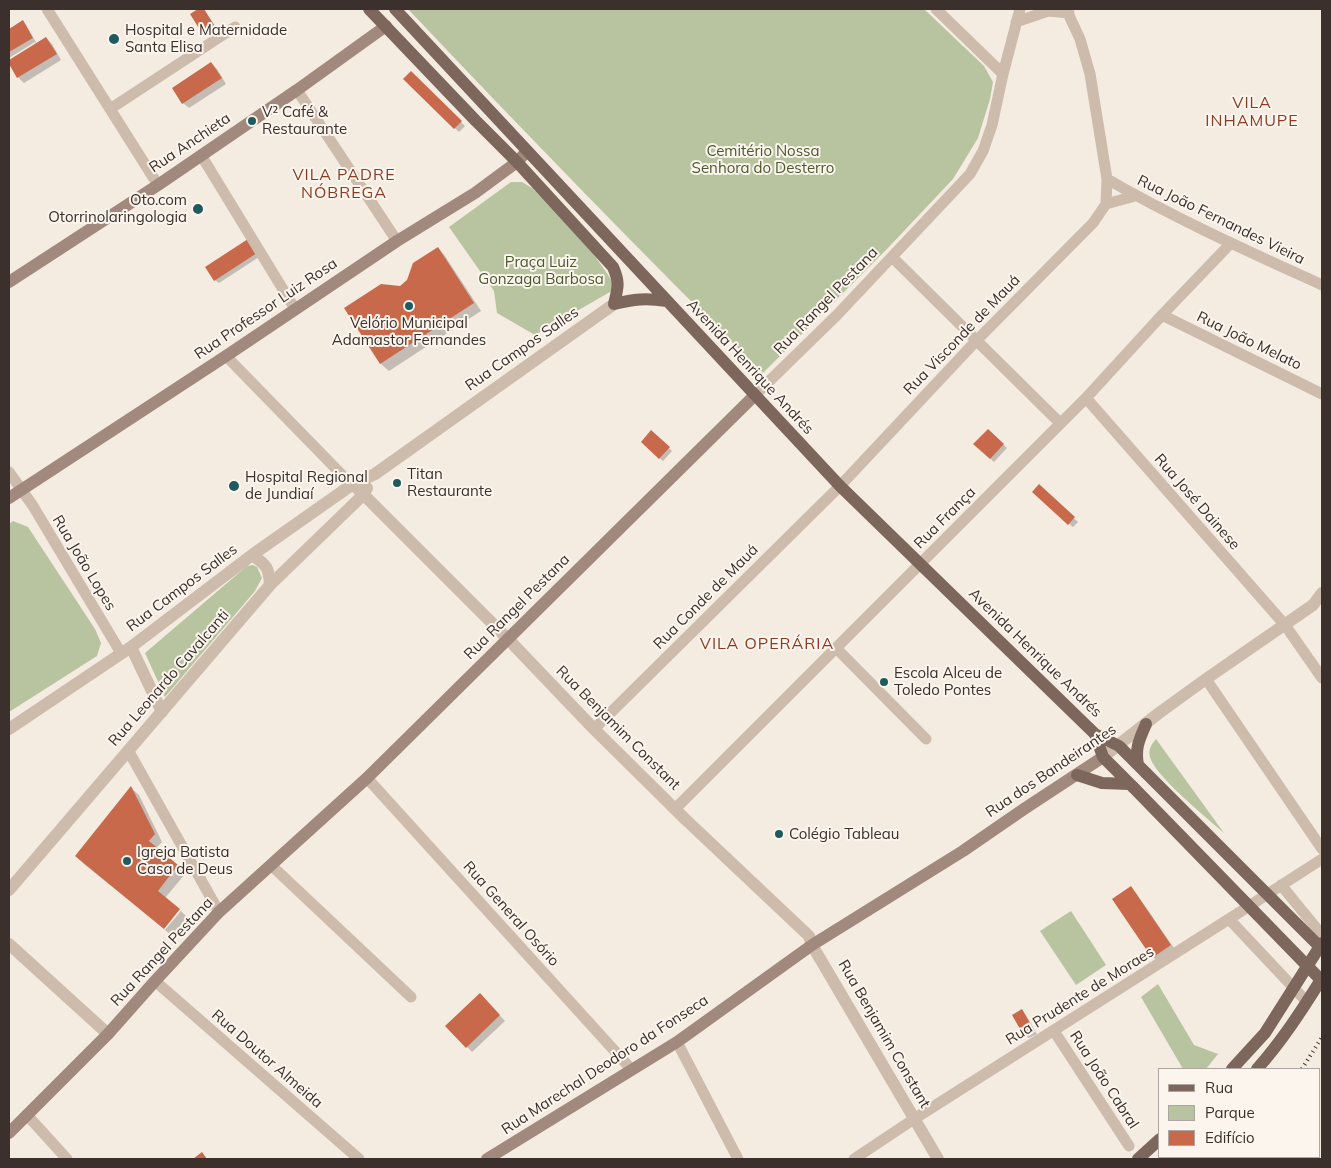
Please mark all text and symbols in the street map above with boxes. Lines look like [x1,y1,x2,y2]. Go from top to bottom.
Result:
place label: Hospital e Maternidade Santa Elisa [125,21,287,56]
marker: Hospital e Maternidade Santa Elisa [107,32,121,46]
district label: VILA INHAMUPE [1204,93,1300,131]
place label: V² Café & Restaurante [262,103,347,138]
street label: Rua Anchieta [146,109,234,177]
marker: V² Café & Restaurante [246,115,258,127]
park label: Cemitério Nossa Senhora do Desterro [692,142,834,177]
district label: VILA PADRE NÓBREGA [291,165,397,203]
street label: Rua João Fernandes Vieira [1134,172,1308,268]
place label: Oto.com Otorrinolaringologia [48,191,187,226]
marker: Oto.com Otorrinolaringologia [191,202,205,216]
street label: Rua Rangel Pestana [770,244,882,358]
park label: Praça Luiz Gonzaga Barbosa [478,253,604,288]
street label: Rua Professor Luiz Rosa [191,254,341,364]
street label: Rua Visconde de Mauá [900,271,1024,399]
street label: Avenida Henrique Andrés [683,296,817,438]
marker: Velório Municipal Adamastor Fernandes [403,300,415,312]
street label: Rua Campos Salles [462,303,582,395]
street label: Rua João Melato [1194,308,1304,374]
place label: Velório Municipal Adamastor Fernandes [332,314,486,349]
street label: Rua José Dainese [1150,450,1244,554]
place label: Titan Restaurante [407,465,492,500]
place label: Hospital Regional de Jundiaí [245,468,368,503]
marker: Titan Restaurante [391,477,403,489]
marker: Hospital Regional de Jundiaí [227,479,241,493]
street label: Rua França [910,483,980,553]
street label: Rua João Lopes [48,512,120,614]
street label: Rua Campos Salles [123,540,241,636]
street label: Rua Conde de Mauá [650,541,762,653]
street label: Rua Rangel Pestana [461,551,573,663]
street label: Avenida Henrique Andrés [965,585,1105,721]
street label: Rua Leonardo Cavalcanti [105,606,233,750]
district label: VILA OPERÁRIA [698,634,836,654]
street label: Rua Benjamim Constant [552,662,684,794]
place label: Escola Alceu de Toledo Pontes [894,664,1002,699]
marker: Escola Alceu de Toledo Pontes [878,676,890,688]
street label: Rua dos Bandeirantes [982,721,1120,821]
place label: Colégio Tableau [789,825,899,843]
marker: Colégio Tableau [773,828,785,840]
place label: Igreja Batista Casa de Deus [137,843,233,878]
marker: Igreja Batista Casa de Deus [121,855,133,867]
street label: Rua General Osório [459,858,563,970]
street label: Rua Rangel Pestana [107,894,217,1010]
street label: Rua Prudente de Moraes [1003,943,1157,1049]
street label: Rua Benjamim Constant [834,957,934,1111]
street label: Rua Marechal Deodoro da Fonseca [498,991,712,1139]
street label: Rua Doutor Almeida [208,1006,326,1112]
street label: Rua João Cabral [1066,1028,1142,1132]
legend [1158,1068,1321,1158]
text: Rua [1205,1078,1233,1097]
text: Parque [1205,1103,1255,1122]
text: Edifício [1205,1128,1255,1147]

